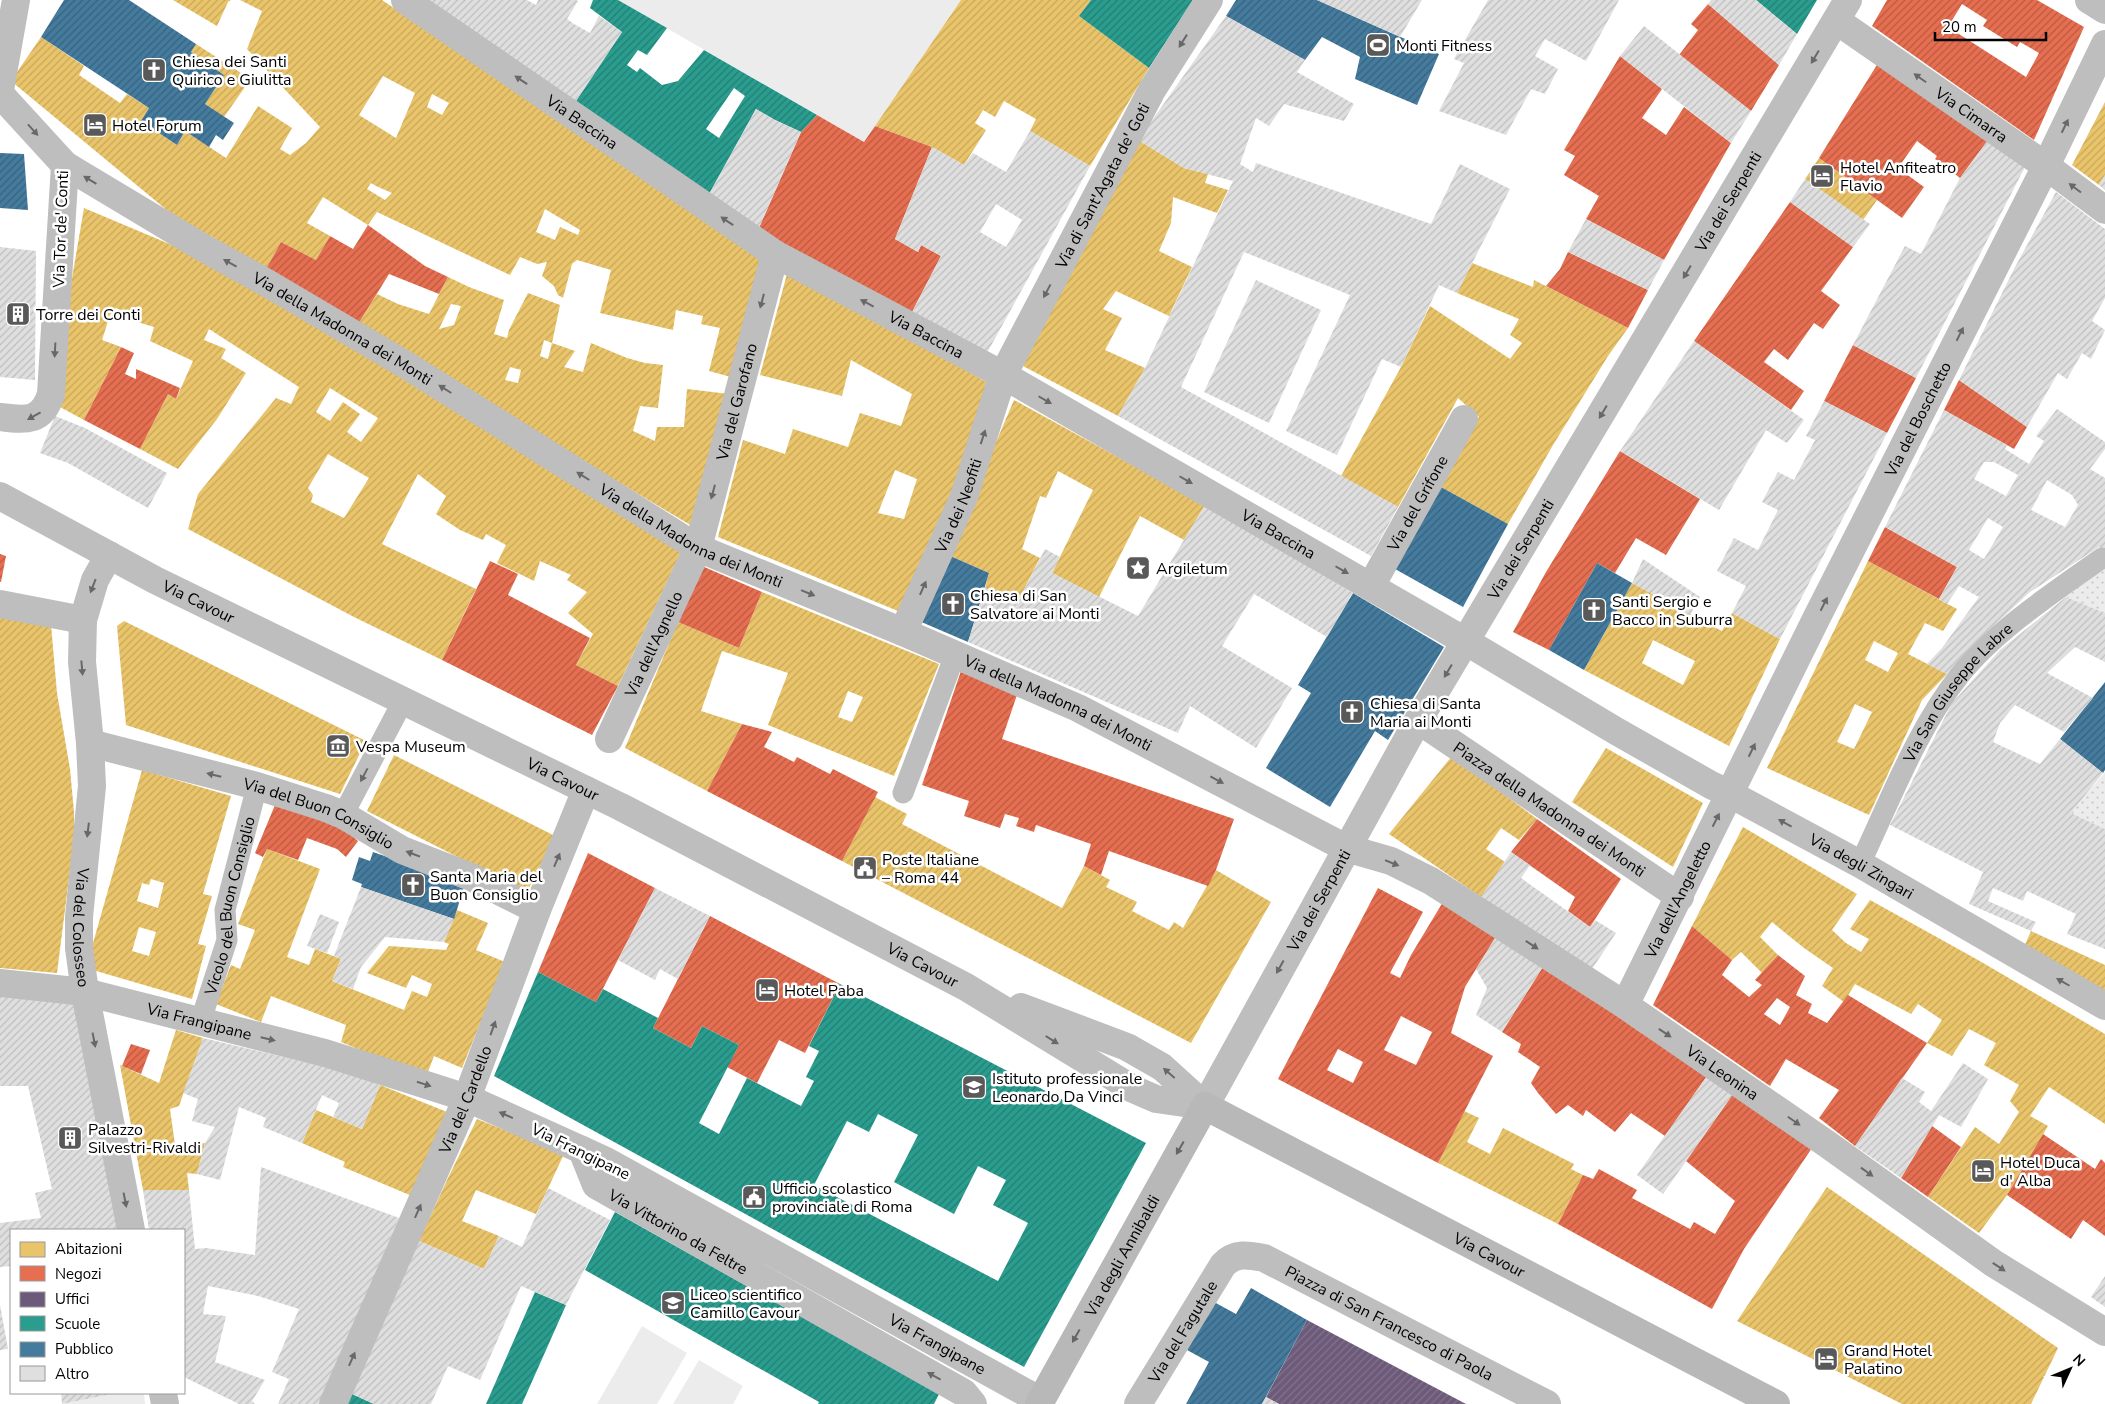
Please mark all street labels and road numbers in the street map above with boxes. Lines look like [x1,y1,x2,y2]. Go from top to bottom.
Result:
street label: Via Cimarra [1930,82,2012,148]
street label: Via Baccina [541,89,622,155]
street label: Via di Sant'Agata de' Goti [1050,99,1155,274]
street label: Via dei Serpenti [1690,148,1767,257]
street label: Via Tor de' Conti [48,170,74,289]
street label: Via della Madonna dei Monti [248,267,436,391]
street label: Via Baccina [883,306,967,364]
street label: Via del Garofano [711,341,763,464]
street label: Via del Boschetto [1880,358,1957,482]
street label: Via del Grifone [1382,451,1454,556]
street label: Via dei Neofiti [930,456,988,558]
street label: Via della Madonna dei Monti [594,478,786,593]
street label: Via dei Serpenti [1482,495,1560,605]
street label: Via Baccina [1236,504,1319,565]
street label: Via Cavour [158,575,238,629]
street label: Via dell'Agnello [620,588,688,702]
street label: Via San Giuseppe Labre [1898,618,2018,767]
street label: Via della Madonna dei Monti [960,649,1156,757]
street label: Piazza della Madonna dei Monti [1449,737,1650,883]
street label: Via Cavour [522,752,603,807]
street label: Via del Buon Consiglio [240,773,398,855]
street label: Vicolo del Buon Consiglio [200,814,261,999]
street label: Via degli Zingari [1804,828,1918,905]
street label: Via dell'Angeletto [1639,837,1717,963]
street label: Via dei Serpenti [1282,846,1356,957]
street label: Via del Colosseo [67,866,94,989]
street label: Via Cavour [882,937,962,993]
street label: Via Frangipane [143,998,254,1046]
street label: Via Leonina [1681,1040,1763,1106]
street label: Via del Cardello [434,1043,498,1158]
street label: Via Frangipane [526,1118,634,1185]
street label: Via Vittorino da Feltre [603,1184,751,1281]
street label: Via degli Annibaldi [1079,1191,1165,1322]
street label: Via Cavour [1448,1227,1529,1283]
street label: Piazza di San Francesco di Paola [1281,1261,1497,1386]
street label: Via del Fagutale [1143,1277,1223,1388]
street label: Via Frangipane [884,1309,989,1380]

